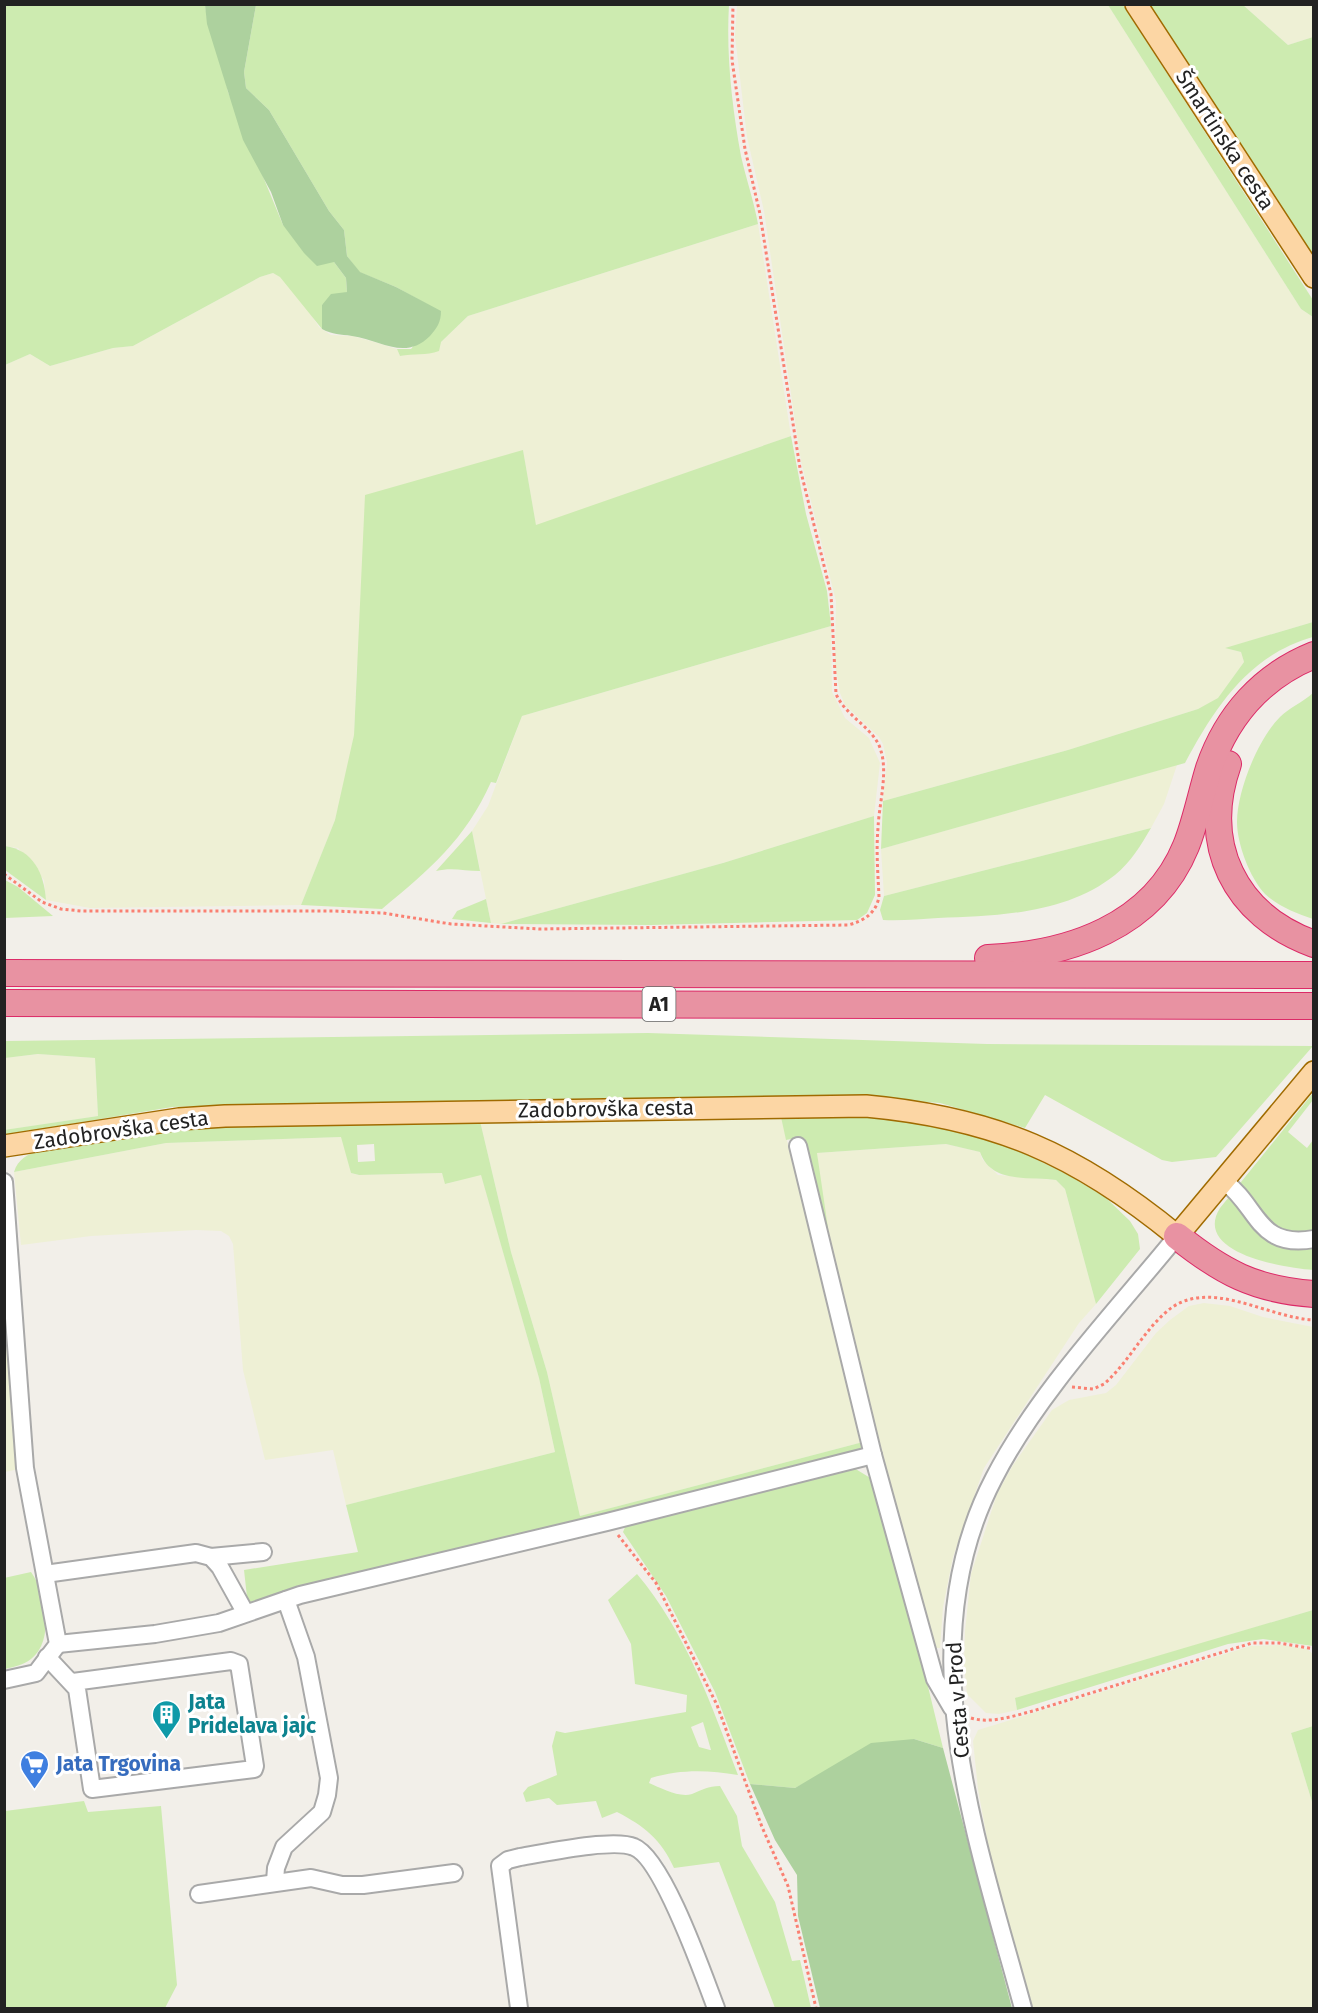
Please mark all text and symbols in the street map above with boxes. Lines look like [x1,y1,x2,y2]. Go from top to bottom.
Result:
street label: Šmartinska cesta [1170,65,1280,215]
road number: A1 [642,987,676,1021]
street label: Zadobrovška cesta [518,1094,694,1124]
street label: Zadobrovška cesta [32,1105,210,1155]
street label: Cesta v Prod [941,1641,975,1759]
place label: Jata Pridelava jajc [187,1689,316,1739]
building icon: Jata Pridelava jajc [151,1698,183,1740]
supermarket icon: Jata Trgovina [19,1748,51,1790]
place label: Jata Trgovina [55,1751,181,1777]

